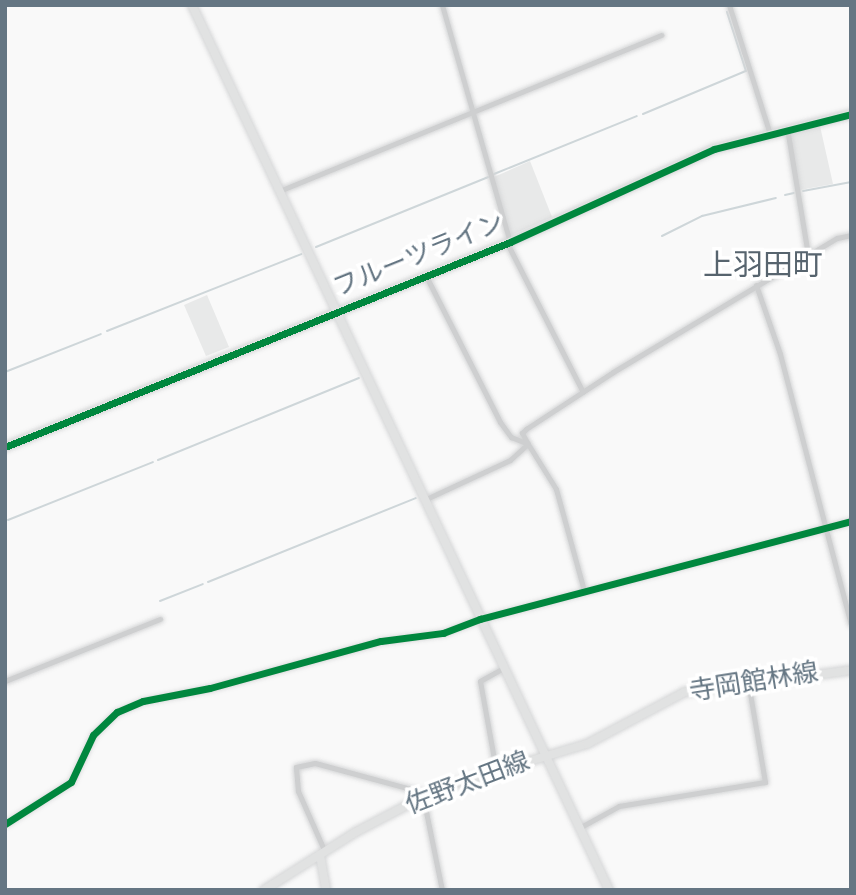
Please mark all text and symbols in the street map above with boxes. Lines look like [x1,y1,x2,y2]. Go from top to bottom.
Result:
street label: フルーツライン [329,207,509,305]
district label: 上羽田町 [703,248,823,284]
street label: 寺岡館林線 [687,657,821,709]
street label: 佐野太田線 [402,746,534,822]

